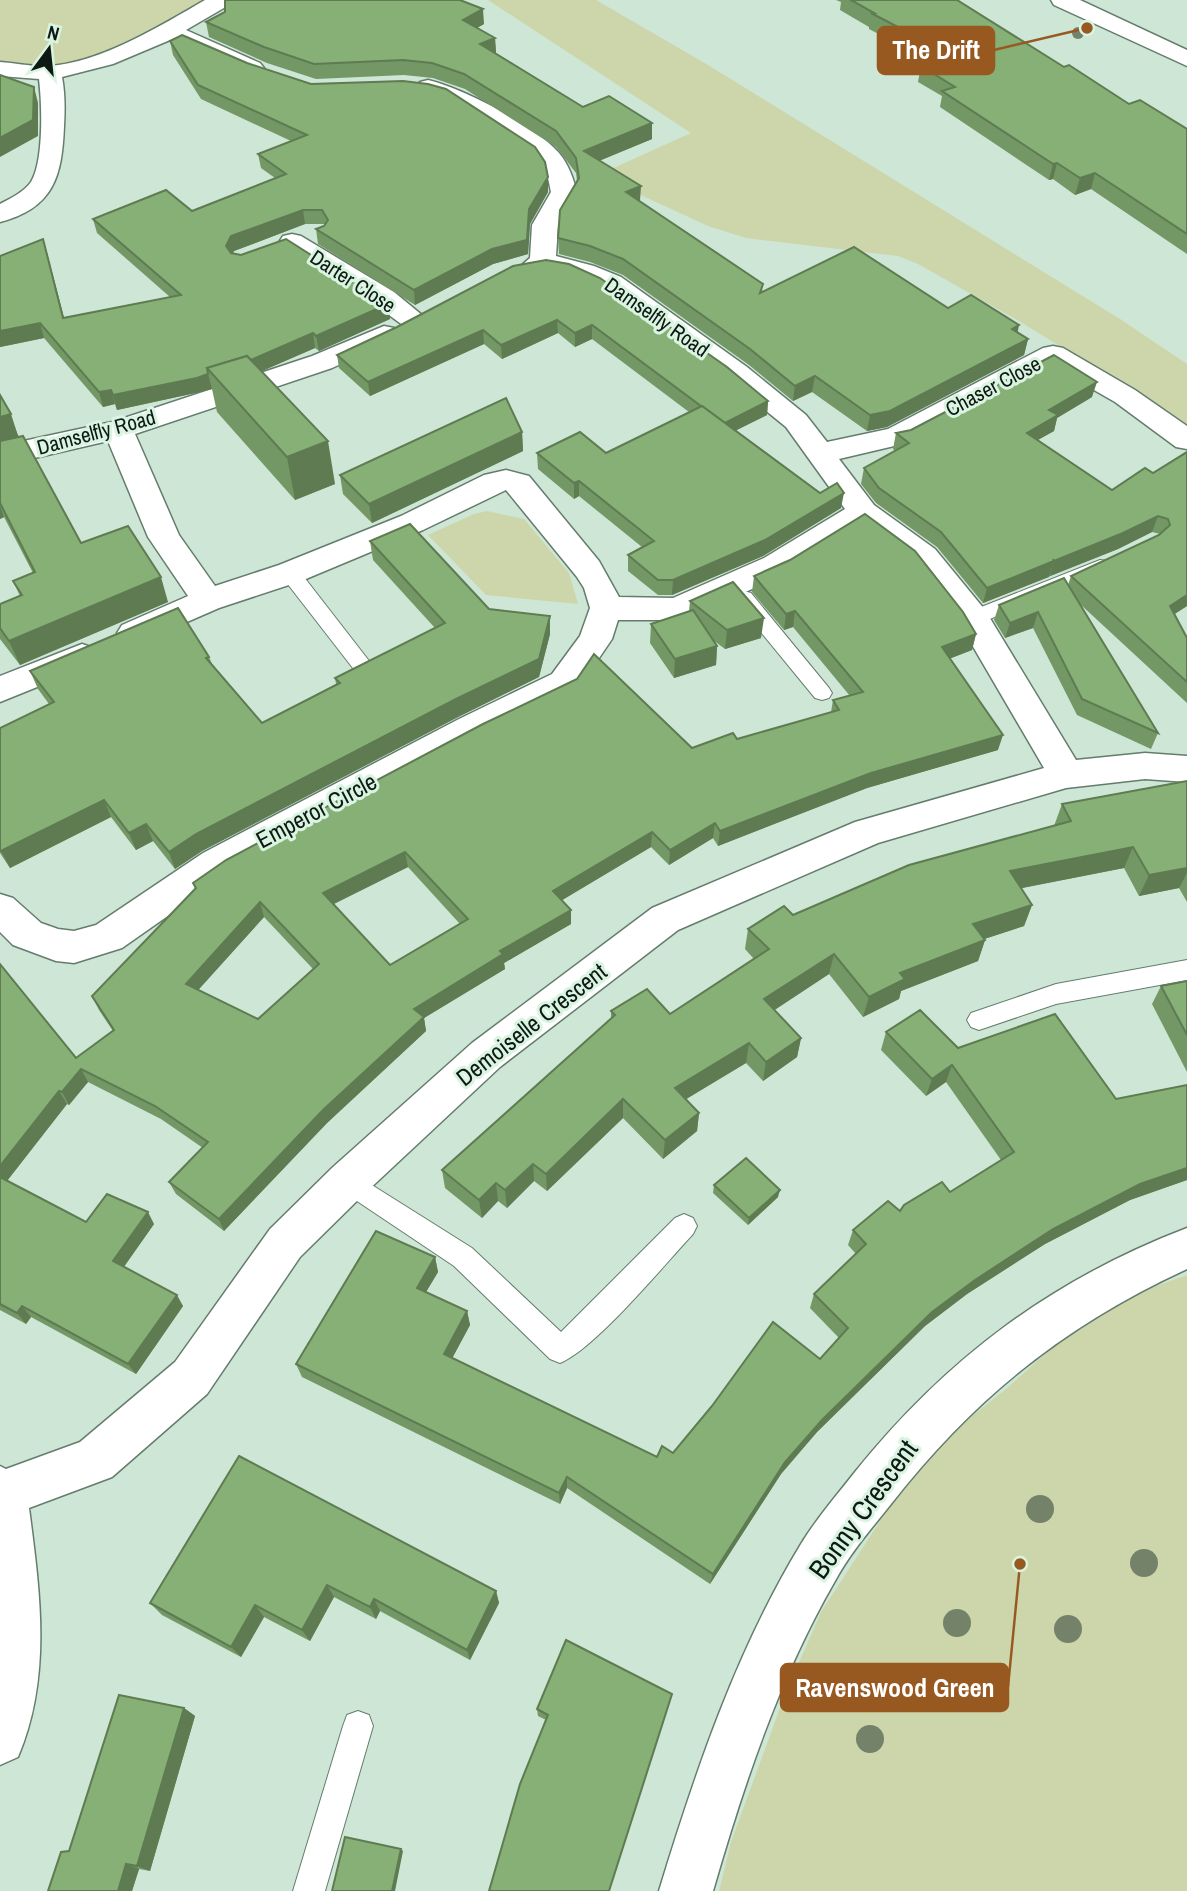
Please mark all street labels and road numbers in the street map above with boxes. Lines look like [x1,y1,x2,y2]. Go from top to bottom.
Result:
street label: Darter Close [305,243,401,319]
street label: Damselfly Road [599,270,715,364]
street label: Chaser Close [940,349,1046,423]
street label: Damselfly Road [34,402,158,462]
street label: Emperor Circle [250,765,382,855]
street label: Demoiselle Crescent [449,955,613,1093]
street label: Bonny Crescent [800,1432,926,1586]

